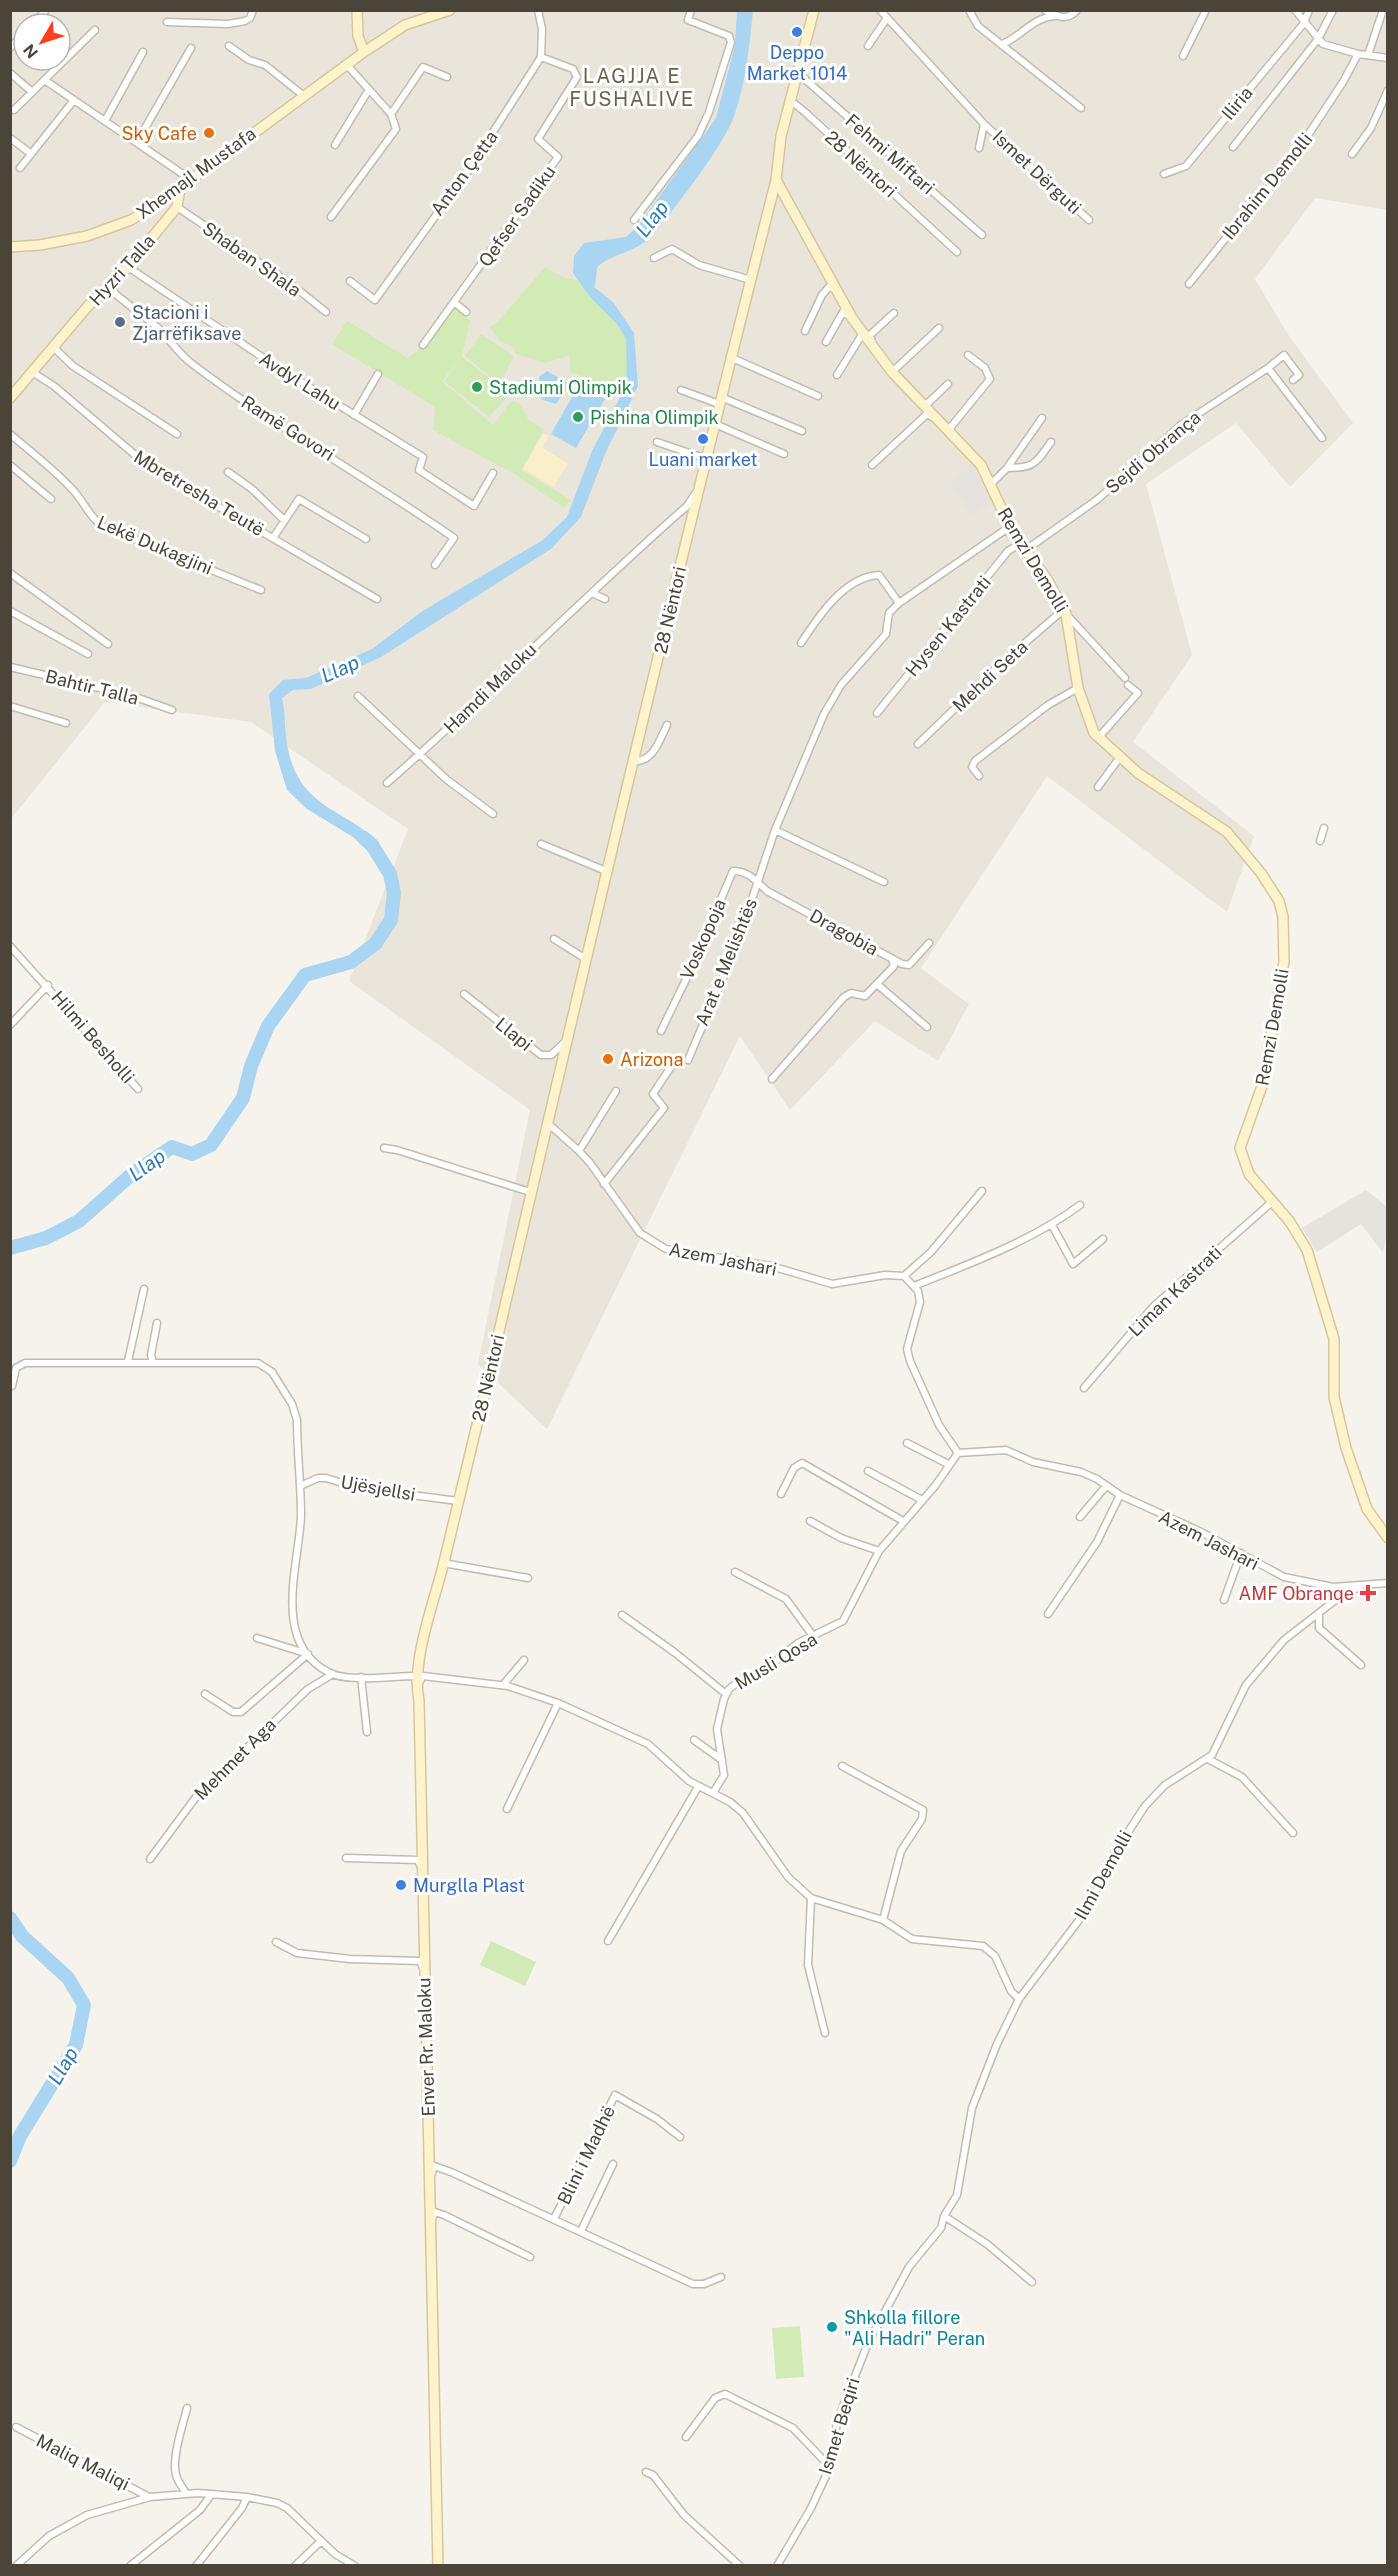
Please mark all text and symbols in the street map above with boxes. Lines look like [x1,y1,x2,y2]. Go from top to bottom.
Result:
north arrow [12,12,72,72]
marker: Deppo Market 1014 [790,25,804,39]
text: N [19,40,42,62]
place label: Deppo Market 1014 [747,42,847,84]
district label: LAGJJA E FUSHALIVE [569,64,695,111]
street label: Iliria [1217,82,1257,124]
street label: Fehmi Miftari [841,110,939,198]
place label: Sky Cafe [122,123,197,144]
street label: Xhemajl Mustafa [132,123,260,223]
marker: Sky Cafe [202,126,216,140]
street label: 28 Nëntori [821,126,901,202]
street label: Ismet Dërguti [988,126,1086,218]
street label: Anton Çetta [426,127,502,219]
street label: Ibrahim Demolli [1218,129,1316,243]
street label: Qefser Sadiku [474,161,560,271]
water label: Llap [631,196,673,242]
street label: Shaban Shala [199,217,305,301]
street label: Hyzri Talla [85,230,159,310]
place label: Stacioni i Zjarrëfiksave [132,302,241,344]
marker: Stacioni i Zjarrëfiksave [113,315,127,329]
street label: Avdyl Lahu [256,348,344,414]
place label: Stadiumi Olimpik [489,377,632,398]
marker: Stadiumi Olimpik [470,380,484,394]
street label: Ramë Govori [238,391,338,465]
street label: Sejdi Obrança [1101,406,1205,498]
place label: Pishina Olimpik [590,407,719,428]
marker: Pishina Olimpik [571,410,585,424]
marker: Luani market [696,432,710,446]
street label: Mbretresha Teutë [130,446,268,540]
place label: Luani market [648,449,758,470]
street label: Remzi Demolli [993,504,1073,616]
street label: Lekë Dukagjini [94,511,216,579]
street label: 28 Nëntori [650,564,690,656]
street label: Hysen Kastrati [901,572,995,680]
street label: Mehdi Seta [948,636,1032,716]
street label: Hamdi Maloku [439,639,541,737]
water label: Llap [317,650,363,688]
street label: Bahtir Talla [43,665,141,709]
street label: Voskopoja [676,895,730,983]
street label: Arat e Melishtës [691,895,761,1029]
street label: Dragobia [806,905,882,959]
street label: Remzi Demolli [1251,967,1293,1087]
street label: Hilmi Besholli [47,987,139,1087]
street label: Llapi [492,1013,536,1055]
place label: Arizona [620,1049,683,1070]
marker: Arizona [601,1052,615,1066]
water label: Llap [124,1144,170,1186]
street label: Azem Jashari [667,1238,779,1280]
street label: Liman Kastrati [1124,1241,1226,1341]
street label: 28 Nëntori [468,1332,508,1424]
street label: Ujësjellsi [339,1471,417,1505]
street label: Azem Jashari [1156,1506,1262,1574]
place label: AMF Obranqe [1238,1583,1354,1604]
marker: AMF Obranqe [1359,1584,1377,1602]
street label: Musli Qosa [731,1628,821,1694]
street label: Mehmet Aga [190,1714,280,1804]
street label: Ilmi Demolli [1070,1827,1136,1923]
place label: Murglla Plast [413,1875,525,1896]
marker: Murglla Plast [394,1878,408,1892]
street label: Enver Rr. Maloku [413,1977,439,2117]
water label: Llap [43,2043,83,2089]
street label: Blini i Madhë [553,2102,619,2208]
place label: Shkolla fillore "Ali Hadri" Peran [844,2307,985,2349]
marker: Shkolla fillore "Ali Hadri" Peran [825,2320,839,2334]
street label: Ismet Beqiri [814,2375,864,2477]
street label: Maliq Maliqi [33,2430,133,2494]

